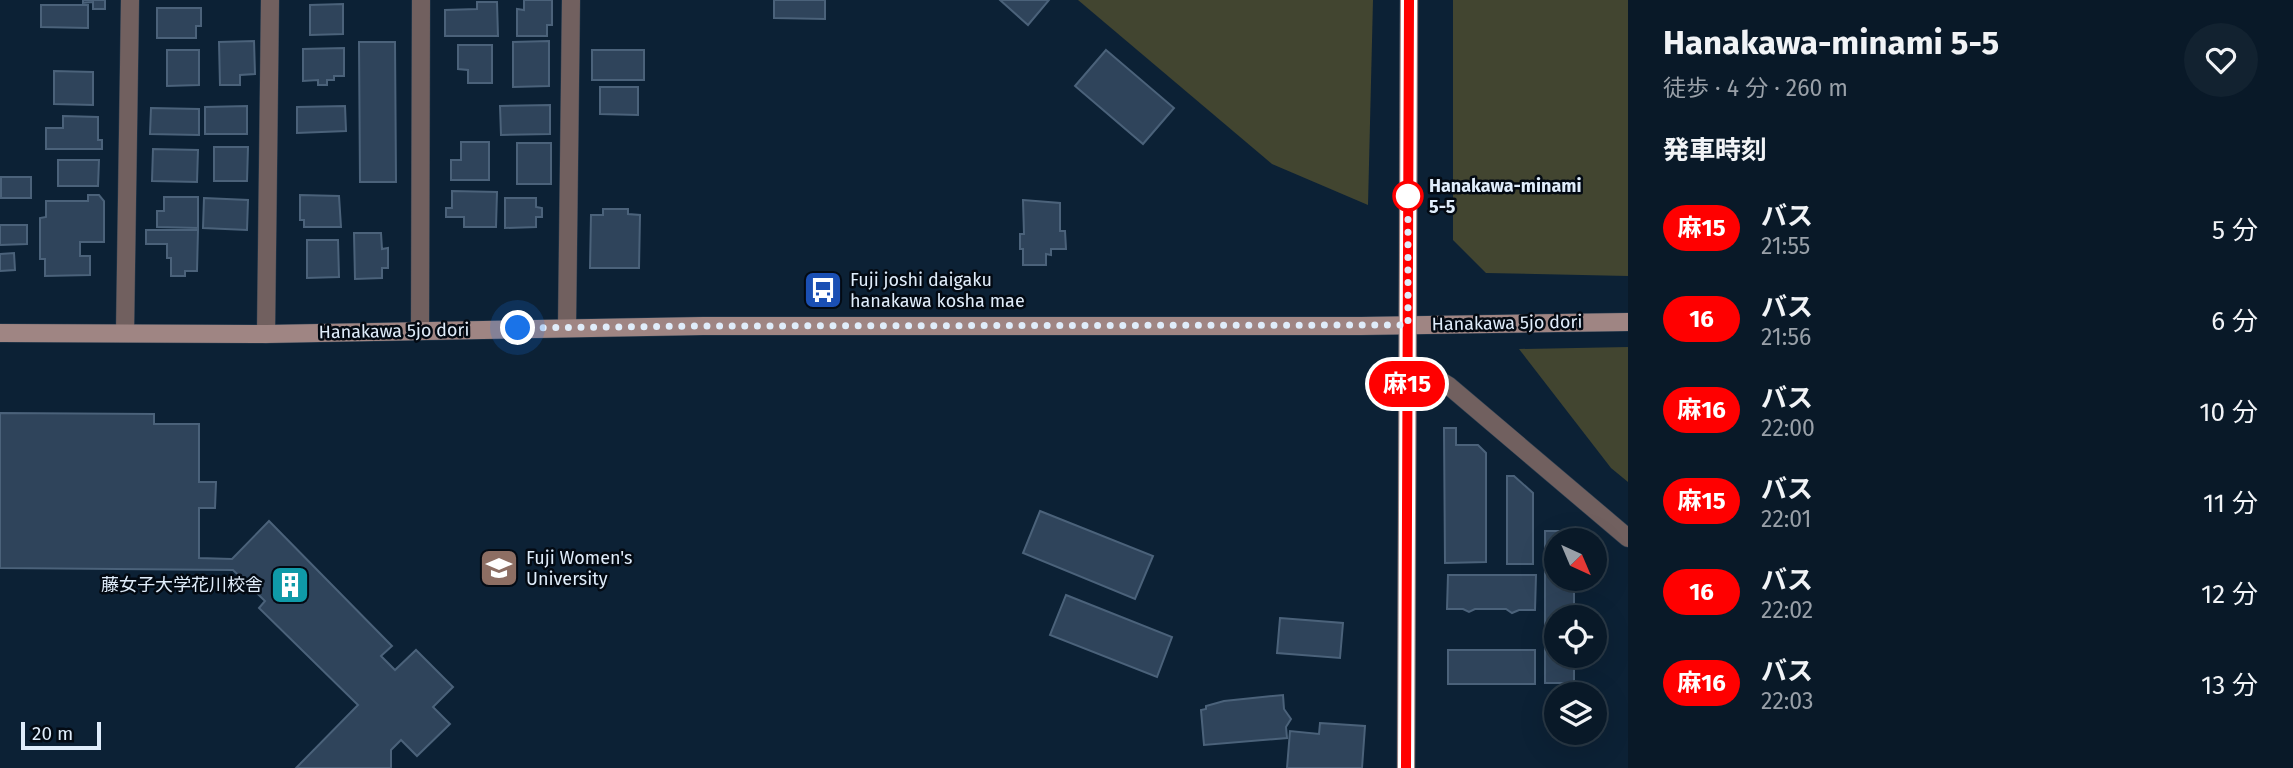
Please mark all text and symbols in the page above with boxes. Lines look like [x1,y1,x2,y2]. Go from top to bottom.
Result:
text: Hanakawa-minami 5-5 [1663,23,1999,63]
button: heart [2184,23,2258,97]
text: 徒歩 · 4 分 · 260 m [1663,74,1848,102]
text: 発車時刻 [1663,135,1767,166]
place label: Hanakawa-minami 5-5 [1429,175,1582,218]
marker: Hanakawa-minami 5-5 [1393,181,1423,211]
text: バス [1761,201,1813,232]
text: 麻15 [1678,214,1726,242]
text: 5 分 [2212,215,2258,246]
text: 21:55 [1761,232,1810,260]
bus stop icon: Fuji joshi daigaku hanakawa kosha mae [802,269,844,311]
place label: Fuji joshi daigaku hanakawa kosha mae [850,269,1025,312]
text: バス [1761,292,1813,323]
text: 16 [1689,305,1714,333]
text: 6 分 [2211,306,2258,337]
your location [500,310,535,345]
street label: Hanakawa 5jo dori [1431,311,1583,335]
street label: Hanakawa 5jo dori [318,319,470,343]
text: 21:56 [1761,323,1811,351]
line badge: 麻15 [1367,361,1447,407]
text: 麻15 [1383,370,1431,398]
text: バス [1761,383,1813,414]
text: 麻16 [1677,396,1726,424]
text: 10 分 [2199,397,2258,428]
text: 22:00 [1761,414,1815,442]
text: バス [1761,474,1813,505]
text: 麻15 [1678,487,1726,515]
text: 11 分 [2203,488,2258,519]
text: 22:01 [1761,505,1812,533]
north arrow [1544,528,1606,592]
map controls [1544,528,1607,745]
school or university icon: Fuji Women's University [478,547,520,589]
place label: Fuji Women's University [526,547,633,590]
building icon: 藤女子大学花川校舎 [269,564,311,606]
text: バス [1761,565,1813,596]
place label: 藤女子大学花川校舎 [101,574,263,596]
text: 16 [1689,578,1714,606]
text: 12 分 [2201,579,2258,610]
text: 22:02 [1761,596,1813,624]
button: locate [1544,605,1607,668]
text: バス [1761,656,1813,687]
text: 麻16 [1677,669,1726,697]
text: 13 分 [2201,670,2258,701]
button: layers [1544,682,1607,745]
text: 22:03 [1761,687,1813,715]
scale bar [21,719,102,751]
text: 20 m [32,722,73,745]

